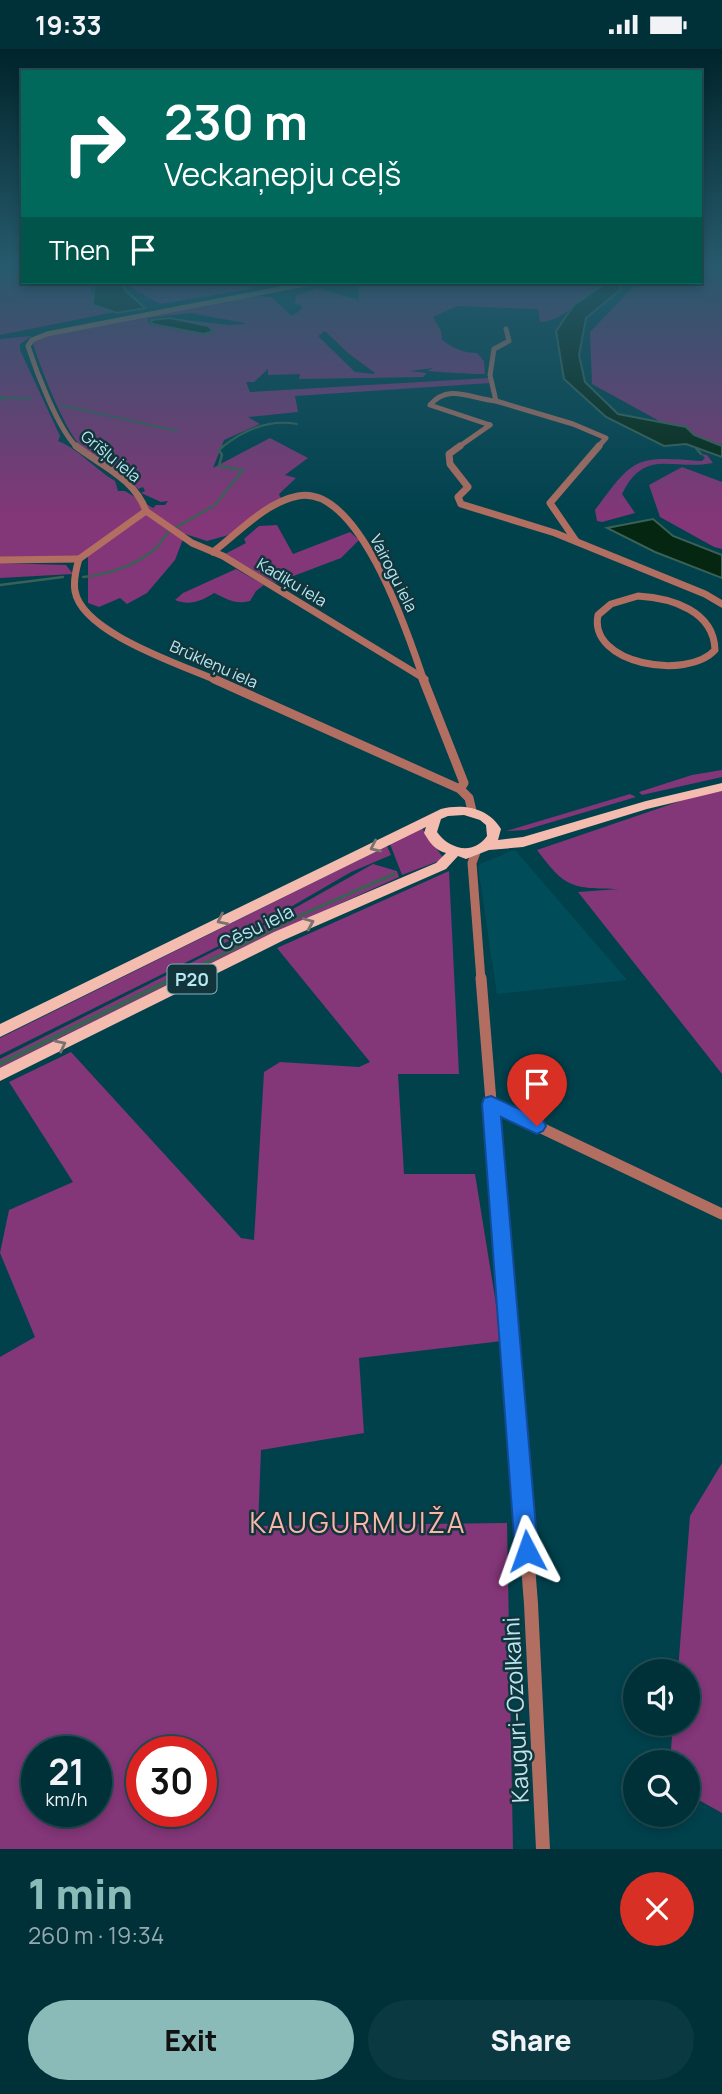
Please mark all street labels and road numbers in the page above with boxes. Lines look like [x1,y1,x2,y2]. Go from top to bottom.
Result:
street label: Grīšļu iela [76,425,146,487]
street label: Vairogu iela [365,530,423,616]
street label: Kadiķu iela [253,552,331,612]
street label: Brūkleņu iela [167,635,261,693]
street label: Cēsu iela [214,898,298,956]
road number: P20 [168,965,216,994]
street label: Kauguri-Ozolkalni [494,1616,536,1804]

